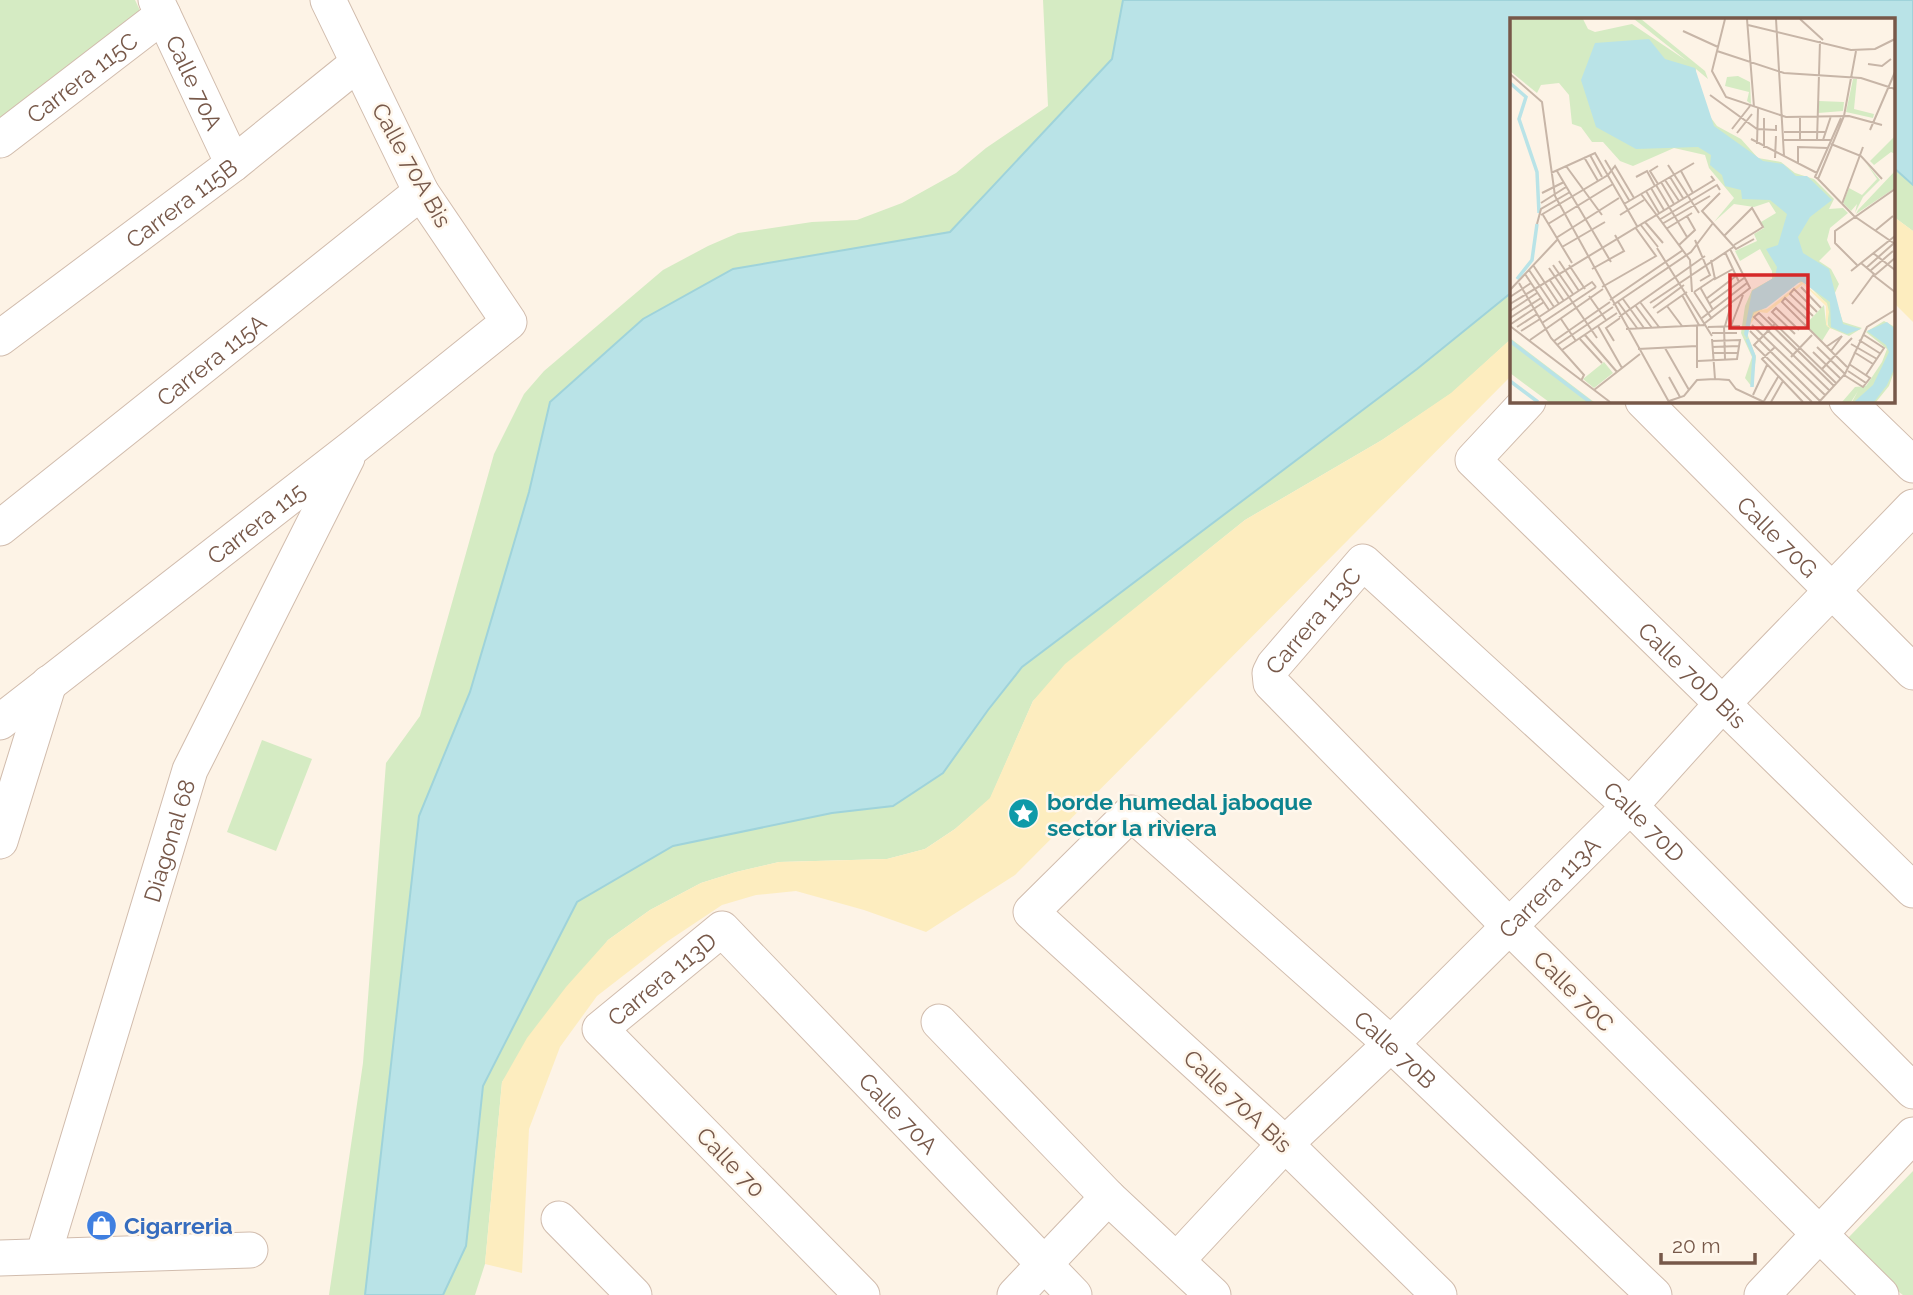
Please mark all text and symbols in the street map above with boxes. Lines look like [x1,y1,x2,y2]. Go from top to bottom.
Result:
inset map [1510,18,1896,402]
street label: Carrera 115C [21,26,143,128]
street label: Calle 70A [161,31,229,135]
street label: Calle 70A Bis [367,98,457,232]
street label: Carrera 115B [120,153,242,253]
street label: Carrera 115A [151,308,271,411]
street label: Carrera 115 [201,477,310,569]
street label: Calle 70G [1732,490,1824,582]
street label: Carrera 113C [1259,562,1366,679]
street label: Calle 70D Bis [1633,616,1752,734]
street label: Diagonal 68 [137,776,200,905]
street label: Calle 70D [1598,776,1691,867]
place label: borde humedal jaboque sector la riviera [1047,788,1312,841]
place icon: borde humedal jaboque sector la riviera [1007,797,1041,831]
street label: Carrera 113A [1493,830,1605,943]
street label: Carrera 113D [602,926,721,1031]
street label: Calle 70C [1528,945,1620,1037]
street label: Calle 70B [1349,1005,1442,1094]
street label: Calle 70A Bis [1178,1044,1298,1158]
street label: Calle 70A [854,1067,944,1159]
street label: Calle 70 [691,1122,771,1202]
shop icon: Cigarreria [84,1208,118,1242]
place label: Cigarreria [124,1212,233,1239]
scale bar [1661,1222,1756,1266]
text: 20 m [1672,1233,1720,1258]

